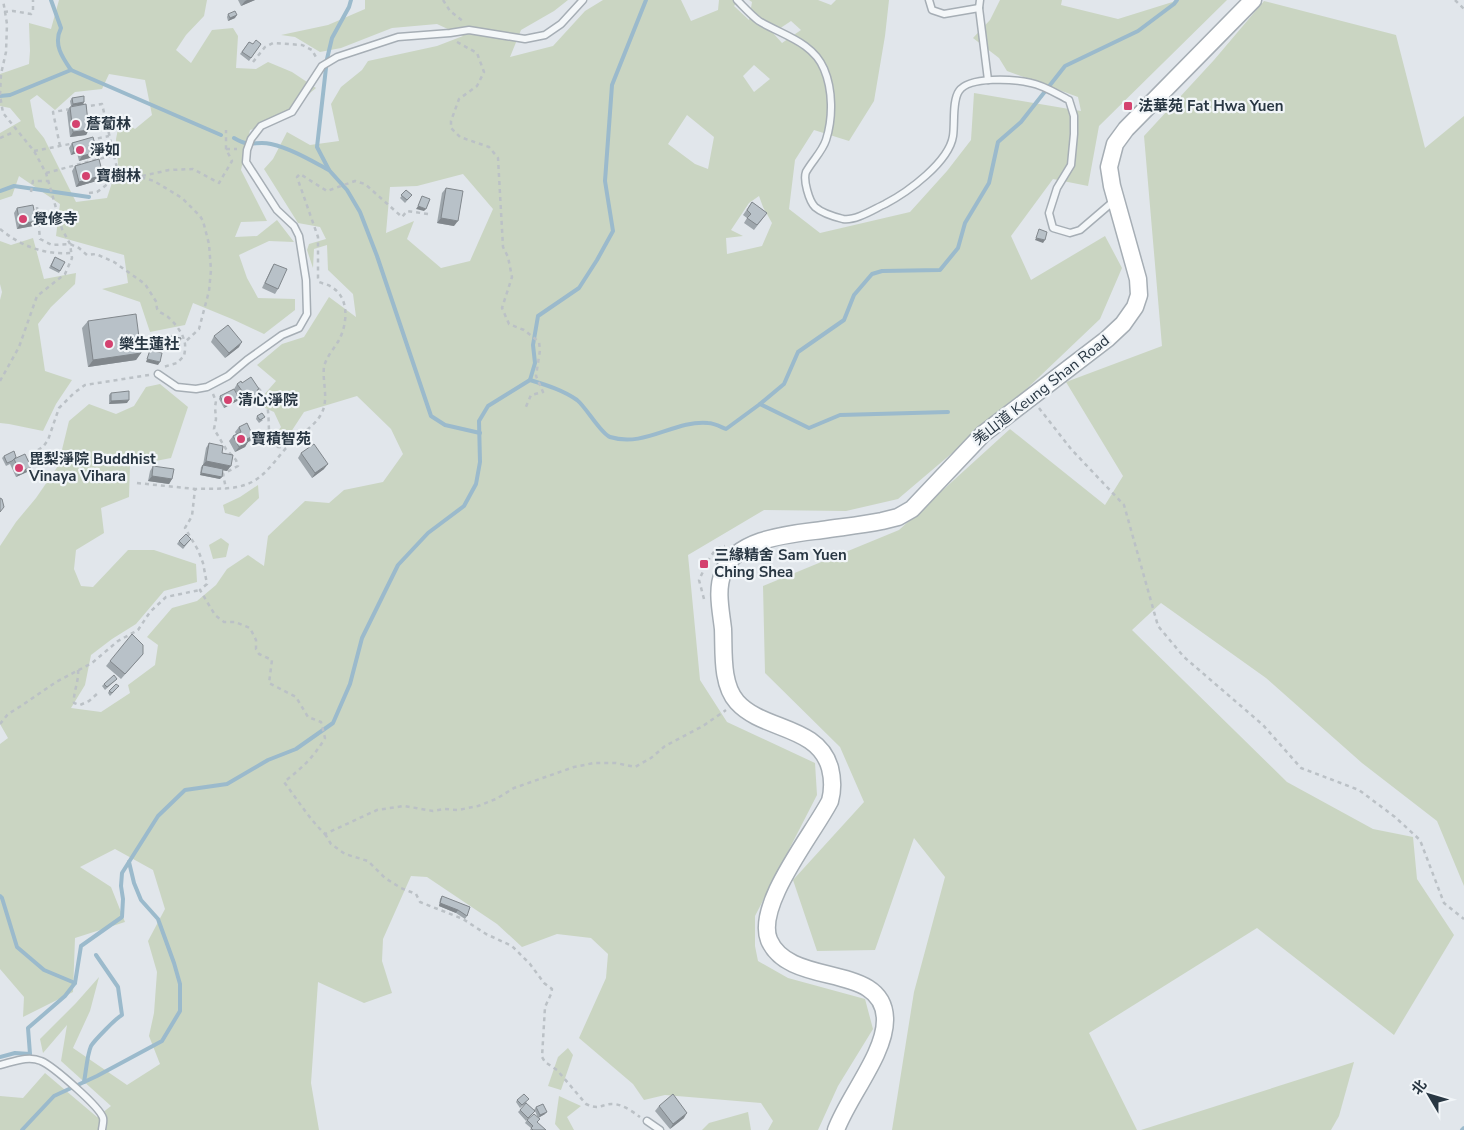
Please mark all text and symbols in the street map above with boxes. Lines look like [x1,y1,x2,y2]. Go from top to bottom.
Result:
place label: 法華苑 Fat Hwa Yuen [1138,96,1283,116]
marker: 法華苑 Fat Hwa Yuen [1122,100,1134,112]
place label: 薝蔔林 [86,114,131,134]
marker: 薝蔔林 [70,118,82,130]
place label: 淨如 [90,140,120,160]
marker: 淨如 [74,144,86,156]
place label: 寶樹林 [96,166,141,186]
marker: 寶樹林 [80,170,92,182]
place label: 覺修寺 [33,209,78,229]
marker: 覺修寺 [17,213,29,225]
street label: 羗山道 Keung Shan Road [968,330,1114,450]
place label: 樂生蓮社 [119,334,179,354]
marker: 樂生蓮社 [103,338,115,350]
place label: 清心淨院 [238,390,298,410]
marker: 清心淨院 [222,394,234,406]
place label: 寶積智苑 [251,429,311,449]
marker: 寶積智苑 [235,433,247,445]
place label: 毘梨淨院 Buddhist Vinaya Vihara [28,449,156,486]
marker: 毘梨淨院 Buddhist Vinaya Vihara [13,462,25,474]
place label: 三緣精舍 Sam Yuen Ching Shea [714,545,847,582]
marker: 三緣精舍 Sam Yuen Ching Shea [698,558,710,570]
north arrow [1404,1070,1454,1120]
text: 北 [1407,1076,1431,1099]

